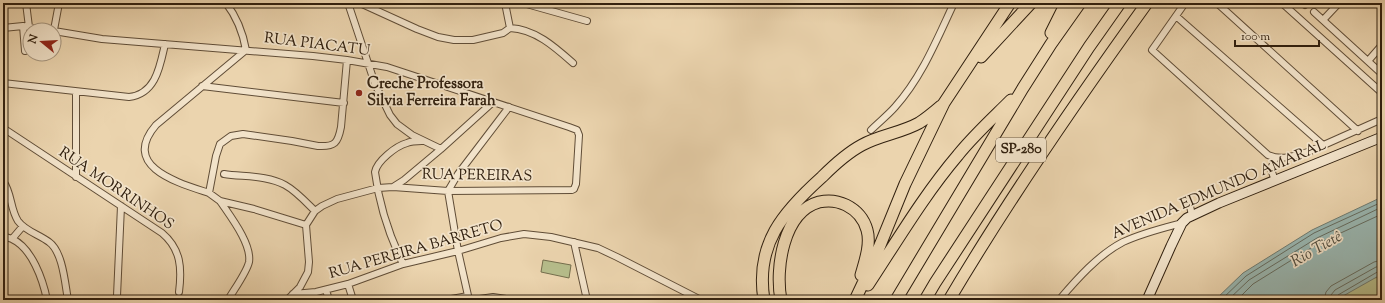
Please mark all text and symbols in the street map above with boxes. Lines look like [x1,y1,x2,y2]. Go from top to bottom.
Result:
north arrow [22,22,62,62]
scale bar [1235,22,1319,48]
street label: RUA PIACATU [263,28,371,62]
text: 100 m [1241,28,1270,46]
text: N [24,32,42,47]
place label: Creche Professora Silvia Ferreira Farah [367,74,496,112]
marker: Creche Professora Silvia Ferreira Farah [354,88,364,98]
street label: AVENIDA EDMUNDO AMARAL [1108,135,1330,245]
road number: SP-280 [996,138,1046,162]
street label: RUA MORRINHOS [54,143,178,235]
street label: RUA PEREIRAS [422,165,533,187]
street label: RUA PEREIRA BARRETO [327,215,506,285]
water label: Rio Tietê [1287,226,1347,274]

